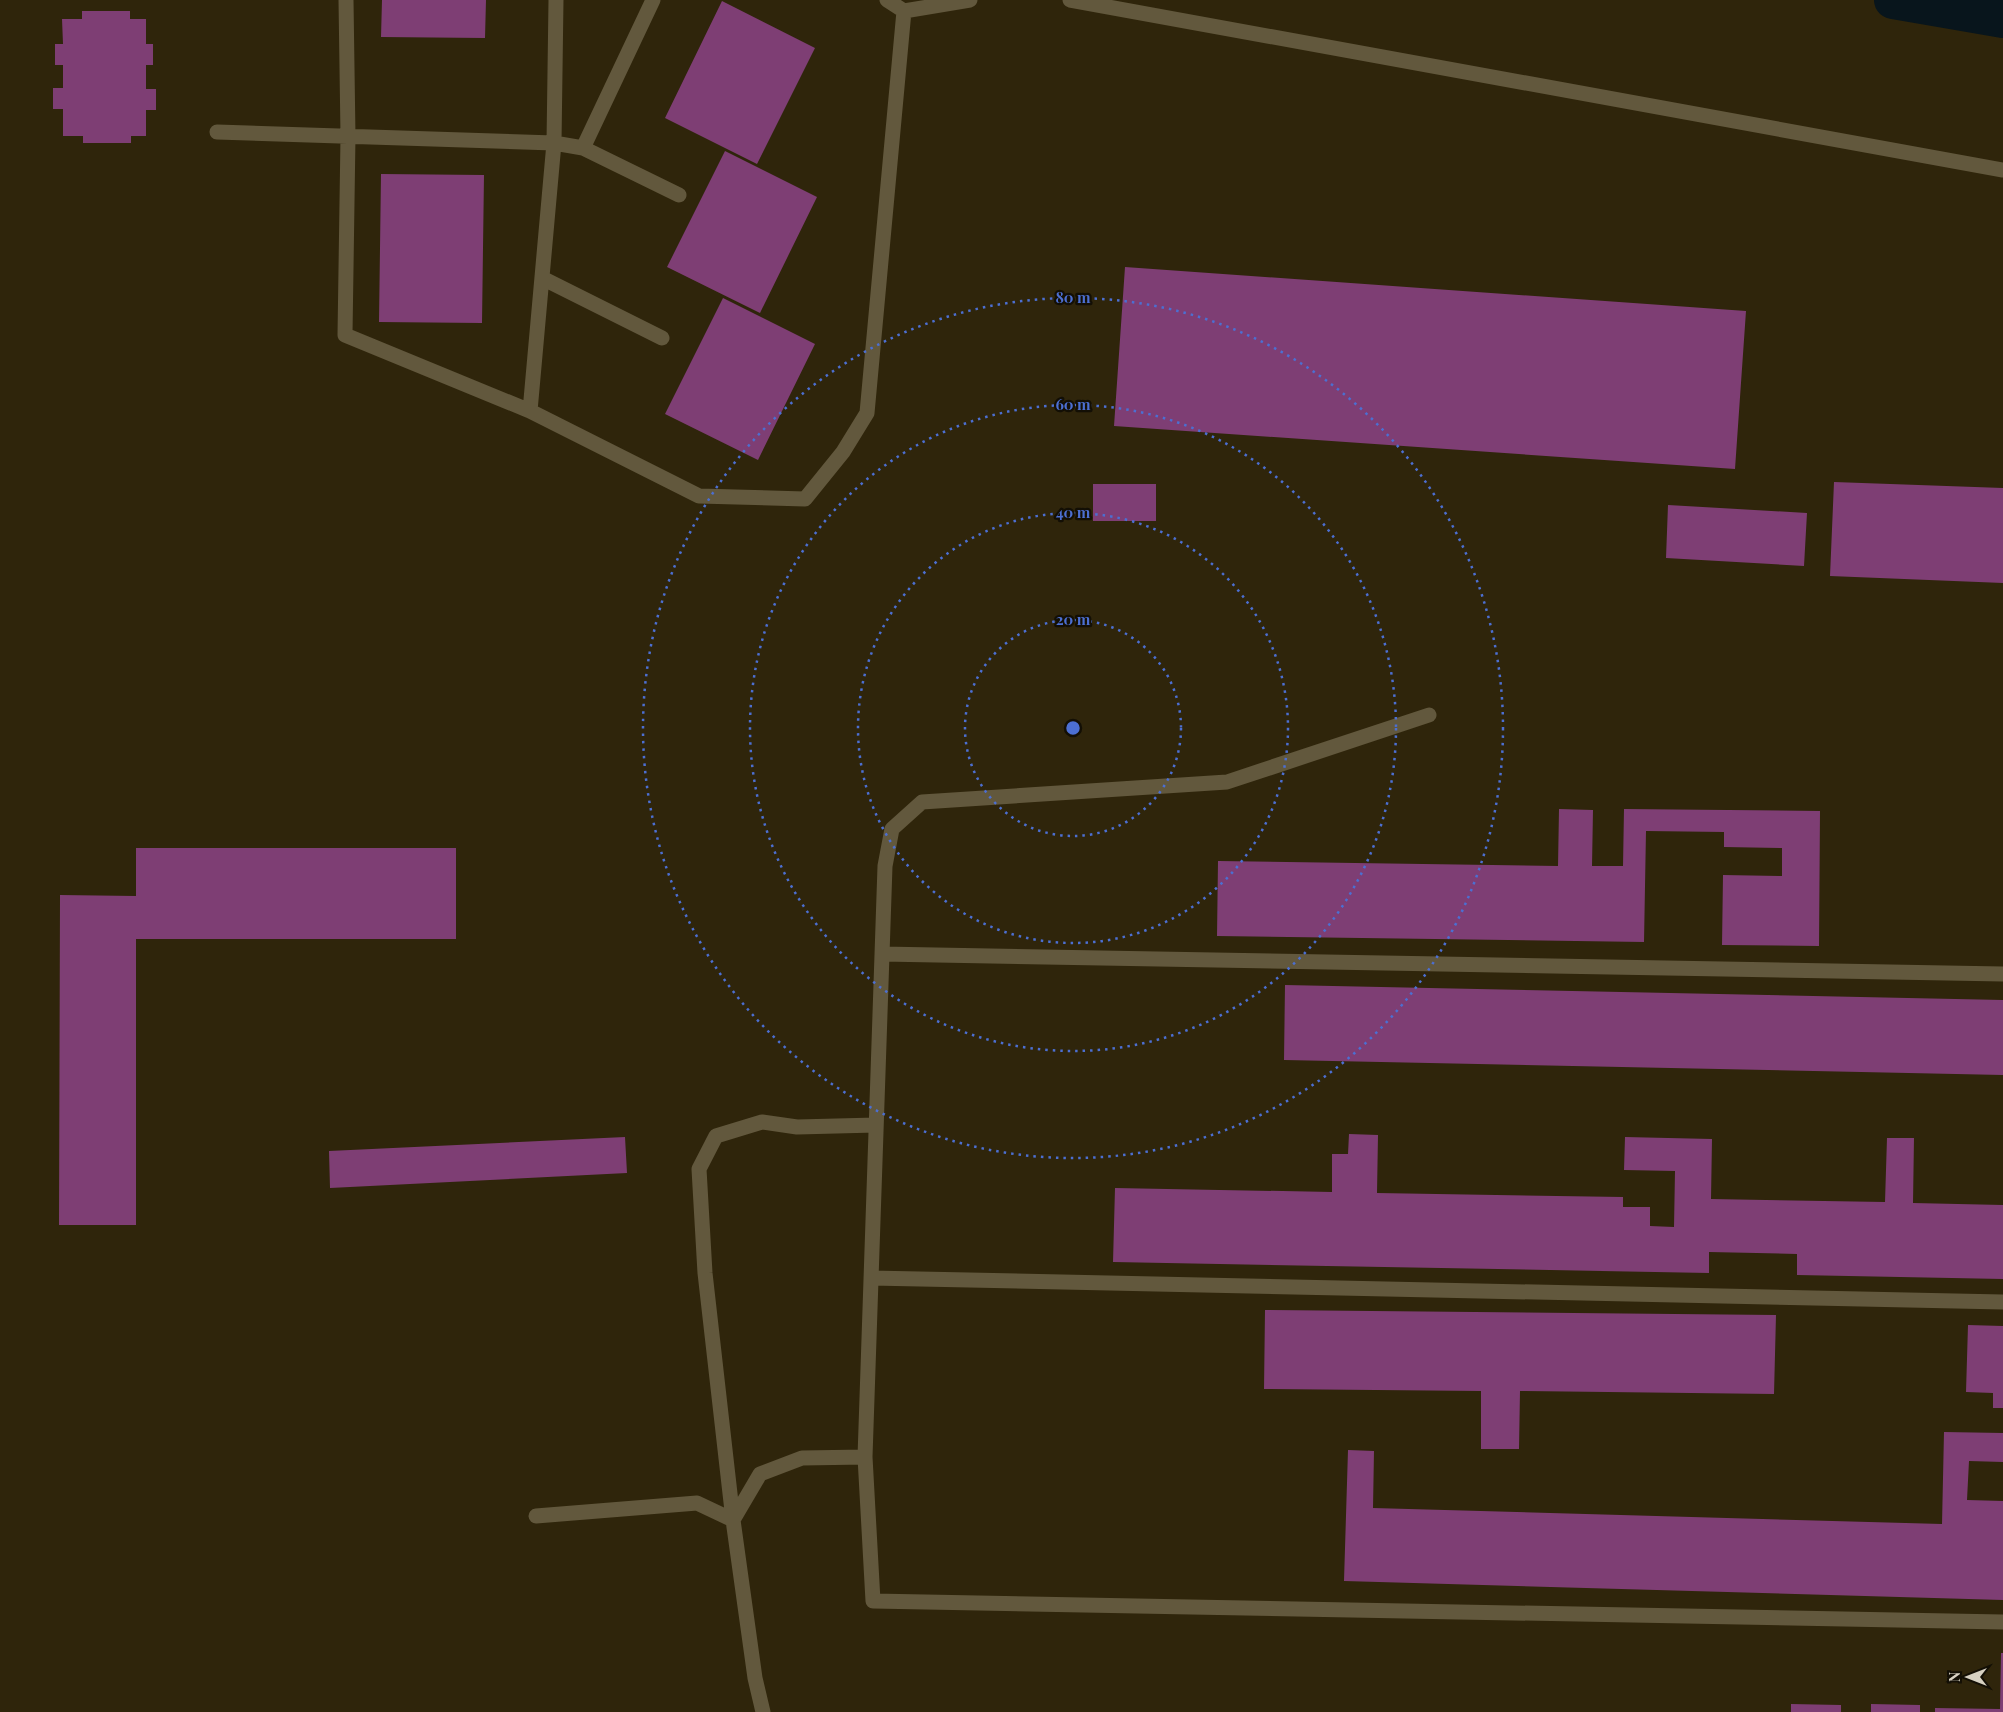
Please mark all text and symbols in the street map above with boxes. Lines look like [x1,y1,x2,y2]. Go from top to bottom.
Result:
text: 80 m [1055,287,1091,307]
text: 60 m [1055,394,1091,414]
text: 40 m [1056,502,1091,522]
text: 20 m [1056,609,1091,629]
centre of rings [1064,719,1082,737]
north arrow [1943,1652,1993,1702]
text: N [1945,1672,1964,1682]

